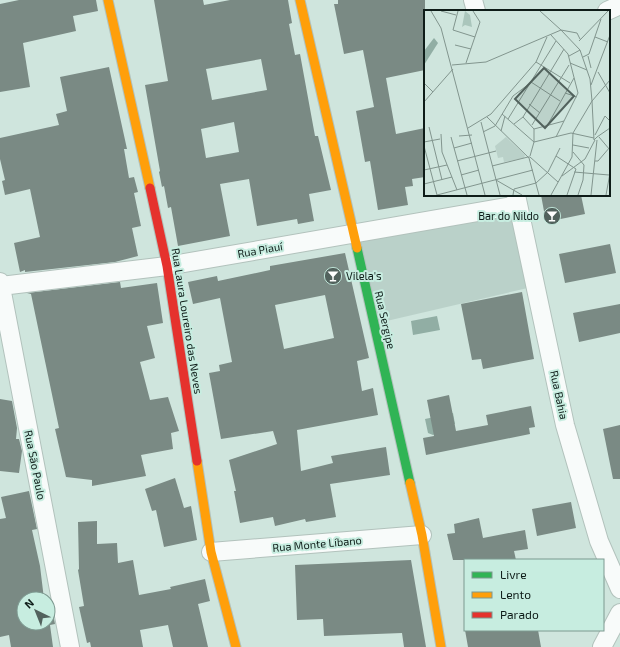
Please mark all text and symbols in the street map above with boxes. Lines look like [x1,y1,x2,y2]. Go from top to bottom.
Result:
inset map [424,10,610,196]
bar icon: Bar do Nildo [542,206,562,226]
place label: Bar do Nildo [478,209,539,222]
street label: Rua Piauí [236,239,285,260]
street label: Rua Laura Loureiro das Neves [170,247,206,395]
bar icon: Vilela's [323,266,343,286]
place label: Vilela's [346,269,382,282]
street label: Rua Sergipe [372,290,398,350]
street label: Rua Bahia [548,369,571,420]
street label: Rua São Paulo [22,429,49,501]
street label: Rua Monte Líbano [272,533,362,554]
legend [464,559,604,631]
text: Livre [500,567,527,581]
text: Lento [500,587,531,601]
north arrow [16,591,56,631]
text: N [21,596,36,611]
text: Parado [500,607,539,621]

